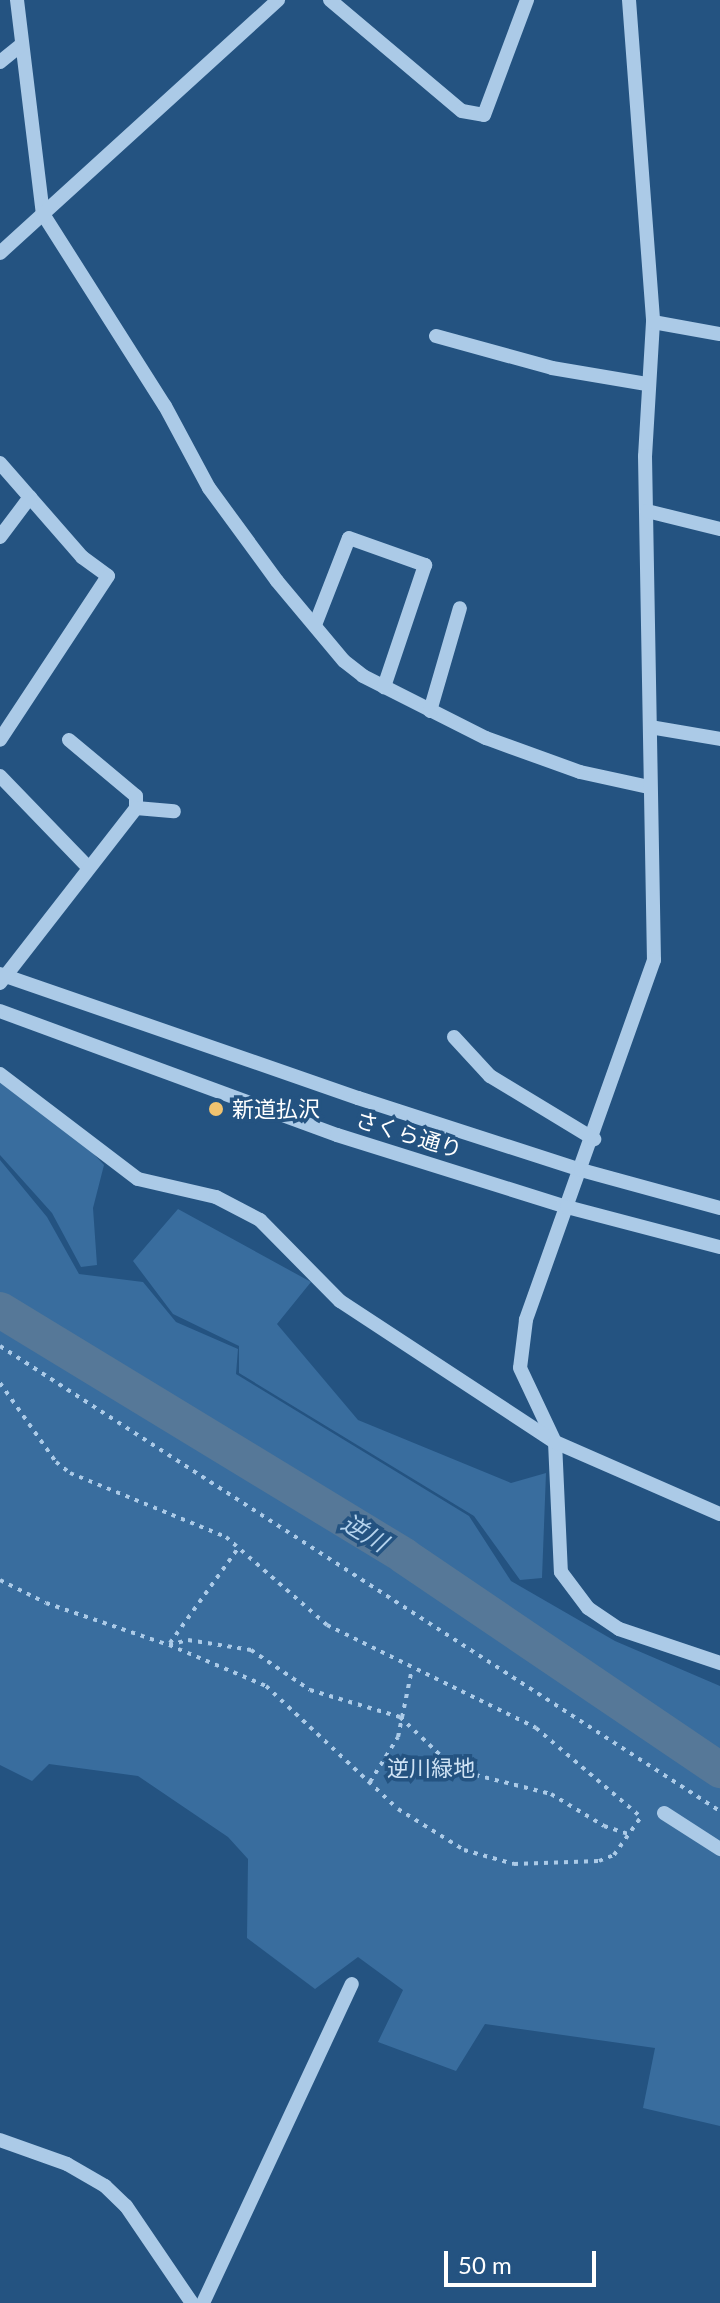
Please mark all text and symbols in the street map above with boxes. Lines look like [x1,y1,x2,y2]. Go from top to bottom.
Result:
place label: 新道払沢 [232,1096,320,1122]
marker: 新道払沢 [207,1100,225,1118]
street label: さくら通り [353,1105,465,1163]
water label: 逆川 [337,1507,393,1557]
park label: 逆川緑地 [387,1755,475,1781]
scale bar [448,2235,600,2285]
text: 50 m [458,2250,512,2279]

